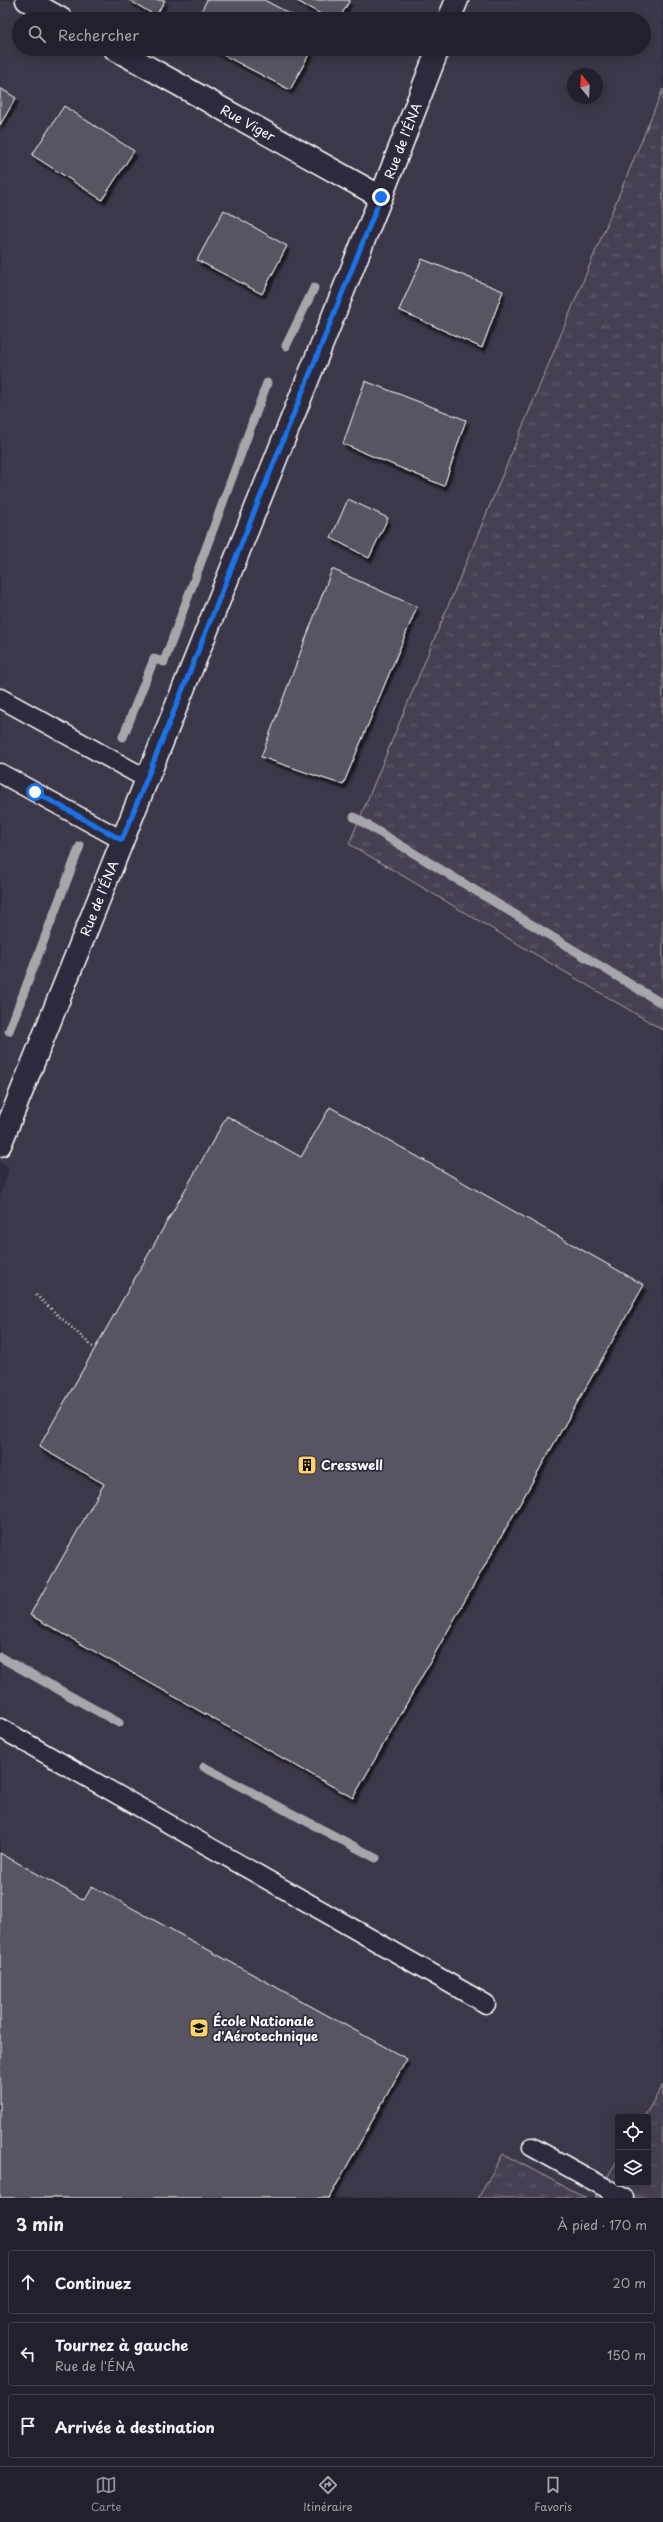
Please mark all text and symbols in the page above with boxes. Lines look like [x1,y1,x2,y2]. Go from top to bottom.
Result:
search box [12,12,651,56]
icon: search [26,23,48,45]
text: Rechercher [58,23,139,46]
north arrow [567,68,603,104]
street label: Rue Viger [217,100,280,146]
street label: Rue de l'ÉNA [379,100,426,181]
route end [372,188,390,206]
route start [26,783,44,801]
street label: Rue de l'ÉNA [75,857,123,939]
building icon: Cresswell [296,1454,318,1476]
place label: Cresswell [321,1455,383,1474]
place label: École Nationale d'Aérotechnique [213,2011,318,2045]
school or university icon: École Nationale d'Aérotechnique [188,2017,210,2039]
map controls [615,2114,651,2186]
button: locate [615,2114,651,2150]
button: layers [615,2150,651,2186]
text: 3 min [16,2211,64,2237]
text: À pied · 170 m [557,2215,647,2234]
icon: ahead [17,2271,39,2293]
text: Continuez [55,2271,131,2294]
text: 20 m [612,2273,646,2292]
text: Tournez à gauche [55,2333,189,2356]
icon: left [17,2343,39,2365]
text: 150 m [607,2345,646,2364]
text: Rue de l'ÉNA [55,2356,135,2375]
icon: arrive [17,2415,39,2437]
text: Arrivée à destination [55,2415,215,2438]
tab: Carte [91,2474,121,2515]
tab: Itinéraire [303,2474,353,2515]
tab: Favoris [534,2474,572,2515]

